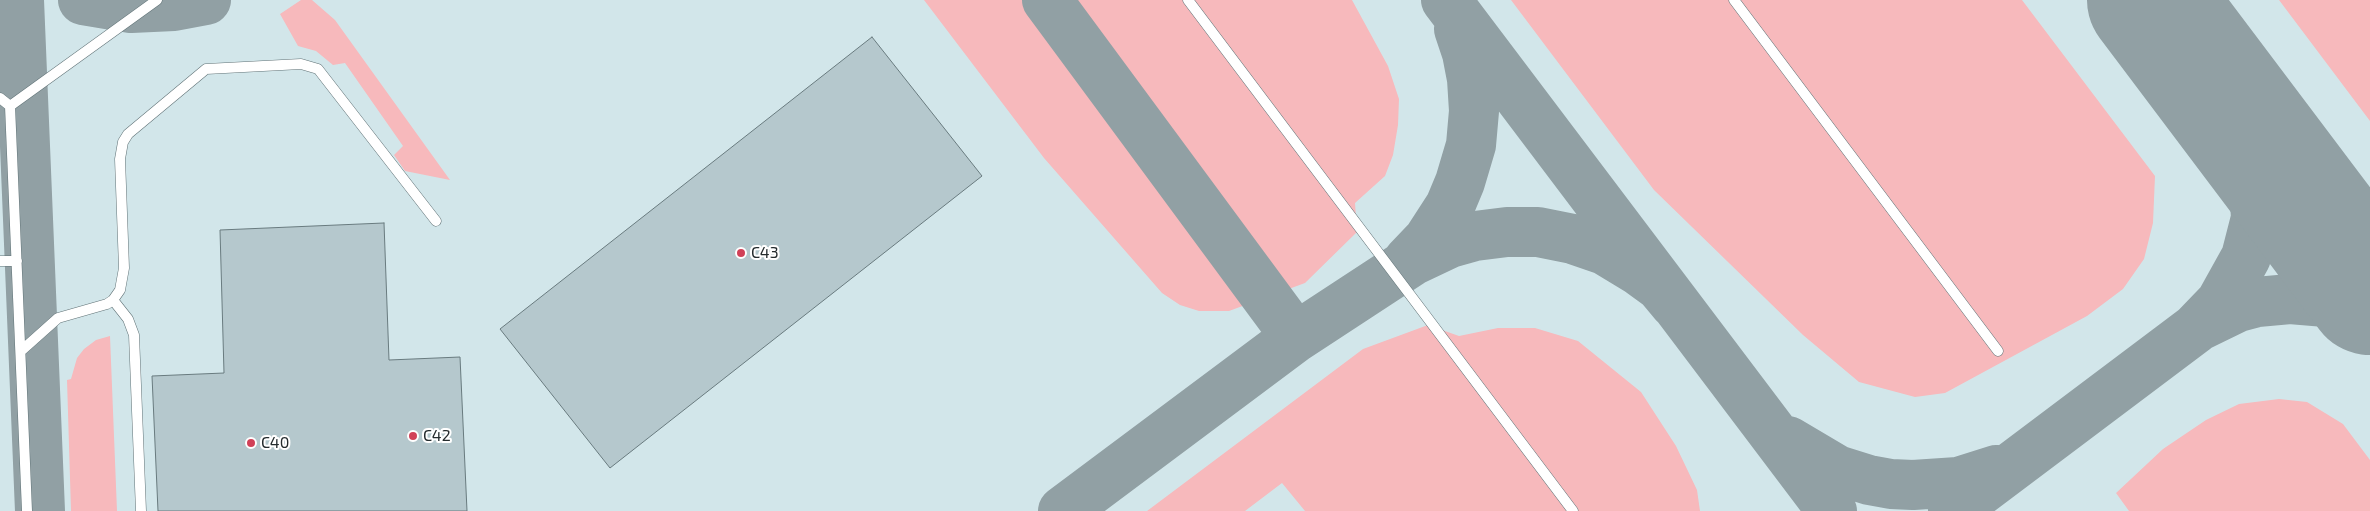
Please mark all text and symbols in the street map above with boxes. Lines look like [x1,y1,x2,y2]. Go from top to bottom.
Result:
place label: C43 [751,243,779,263]
marker: C43 [735,247,747,259]
place label: C42 [423,426,451,446]
marker: C42 [407,430,419,442]
place label: C40 [261,433,289,453]
marker: C40 [245,437,257,449]

